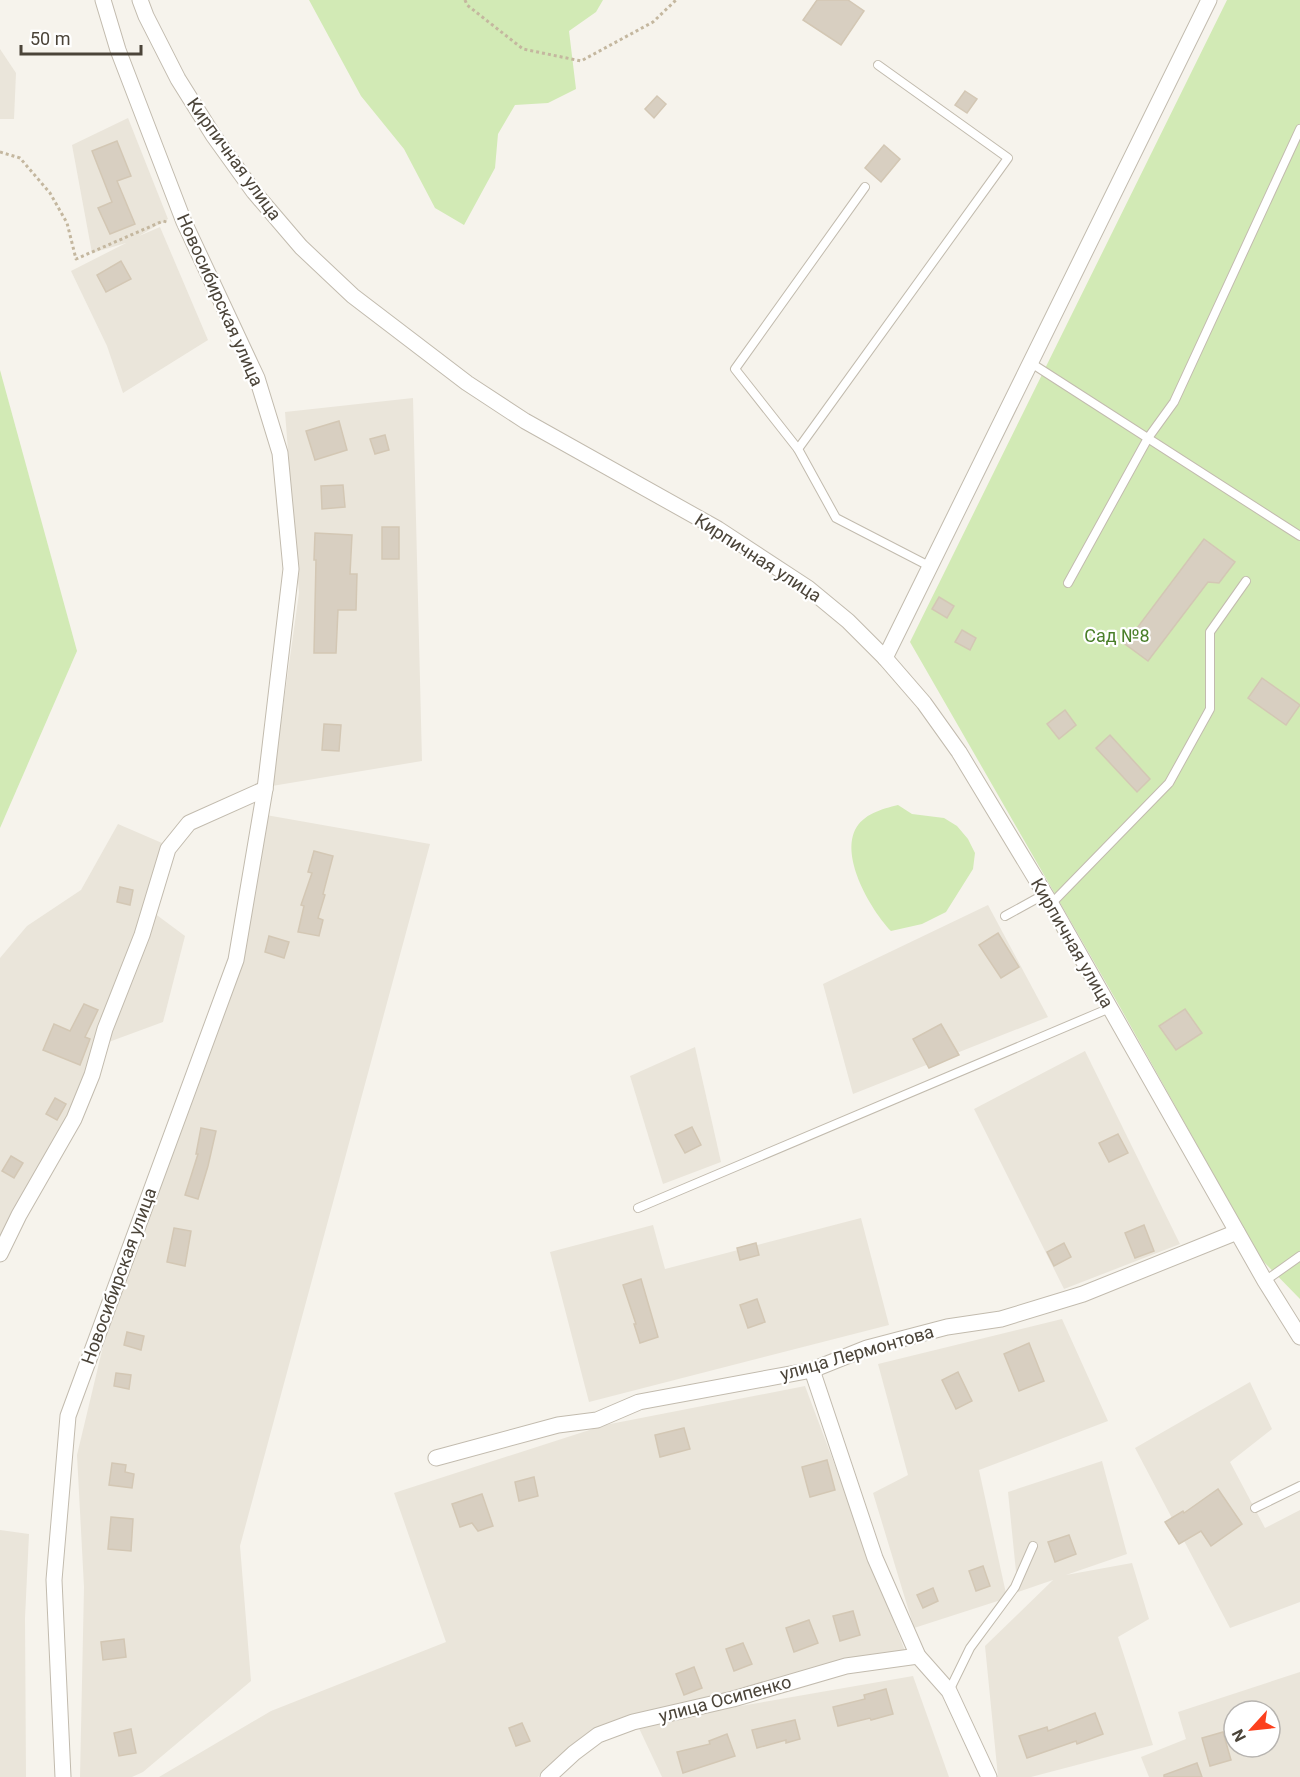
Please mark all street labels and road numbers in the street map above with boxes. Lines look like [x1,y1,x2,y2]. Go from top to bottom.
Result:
street label: Кирпичная улица [183,93,286,224]
street label: Новосибирская улица [173,210,268,389]
street label: Кирпичная улица [691,509,825,606]
street label: Кирпичная улица [1027,874,1118,1011]
street label: Новосибирская улица [77,1185,160,1367]
street label: улица Лермонтова [778,1321,936,1385]
street label: улица Осипенко [656,1671,793,1726]

